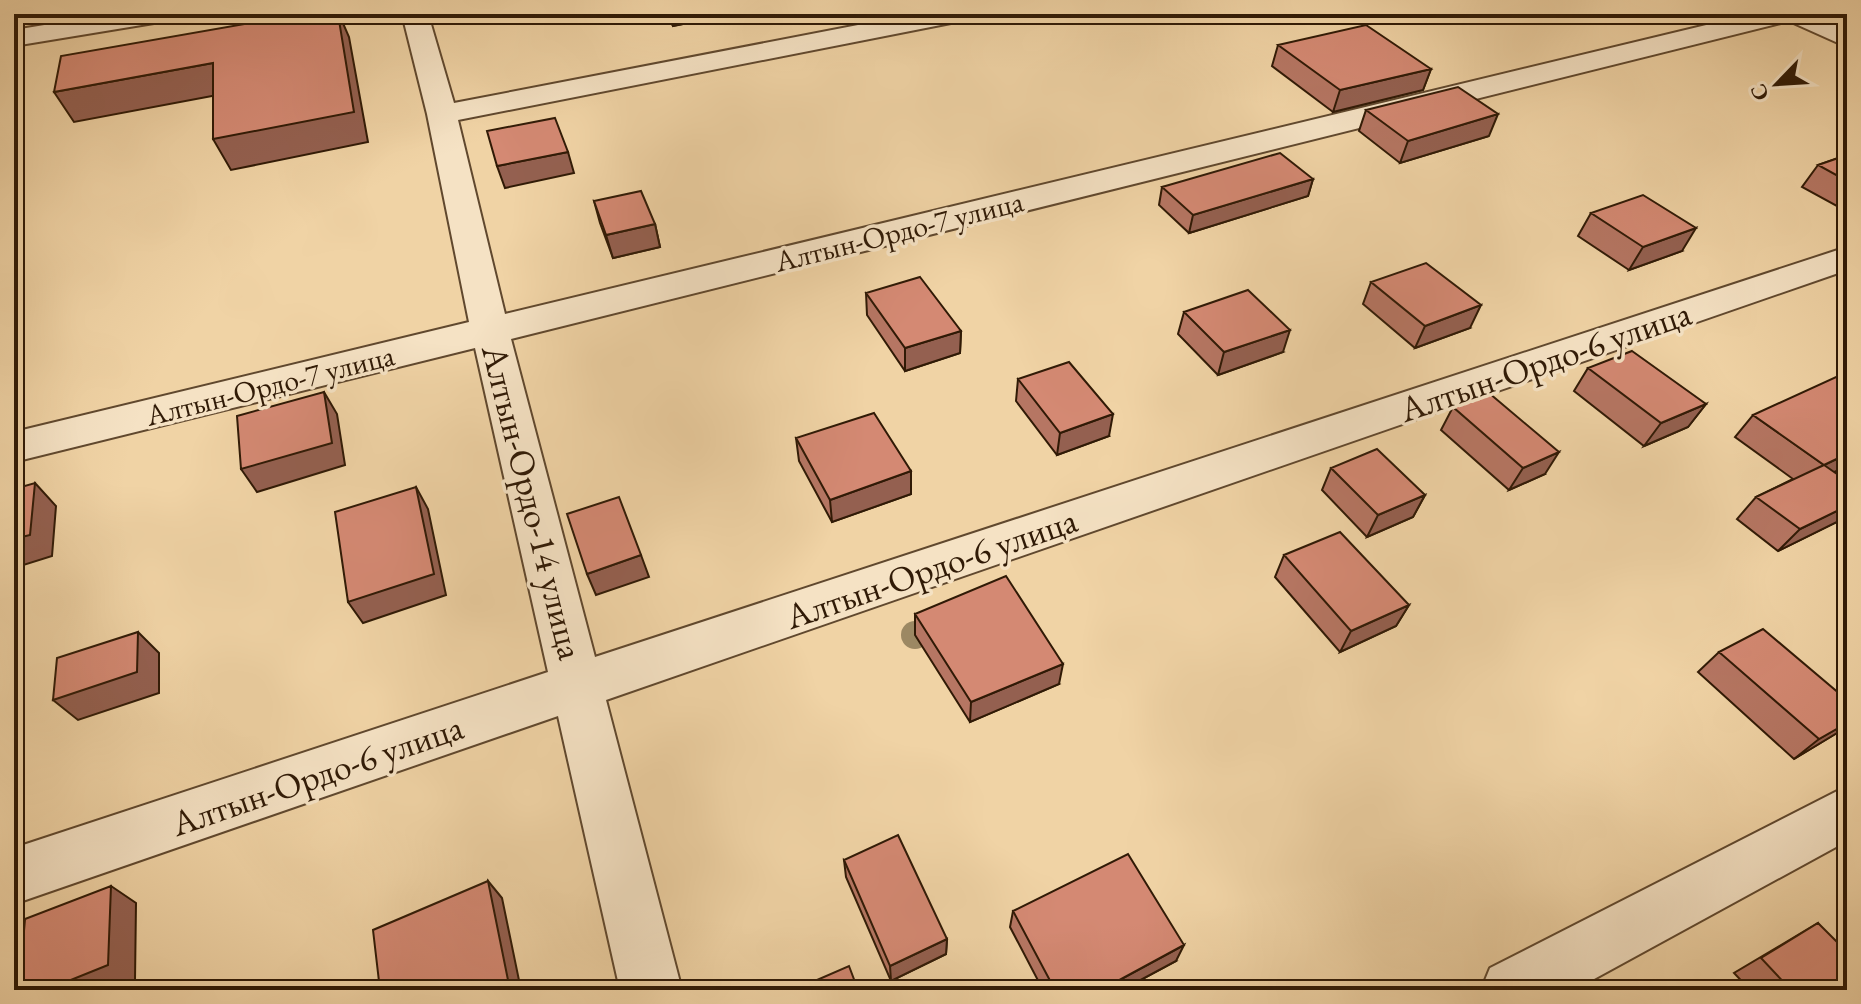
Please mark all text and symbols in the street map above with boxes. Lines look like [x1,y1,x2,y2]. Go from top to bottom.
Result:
north arrow [1737,44,1817,124]
text: С [1743,79,1776,105]
street label: Алтын-Ордо-7 улица [770,181,1027,281]
street label: Алтын-Ордо-6 улица [1392,289,1698,433]
street label: Алтын-Ордо-7 улица [141,335,398,435]
street label: Алтын-Ордо-14 улица [471,339,595,665]
street label: Алтын-Ордо-6 улица [778,496,1084,640]
street label: Алтын-Ордо-6 улица [164,703,470,847]

